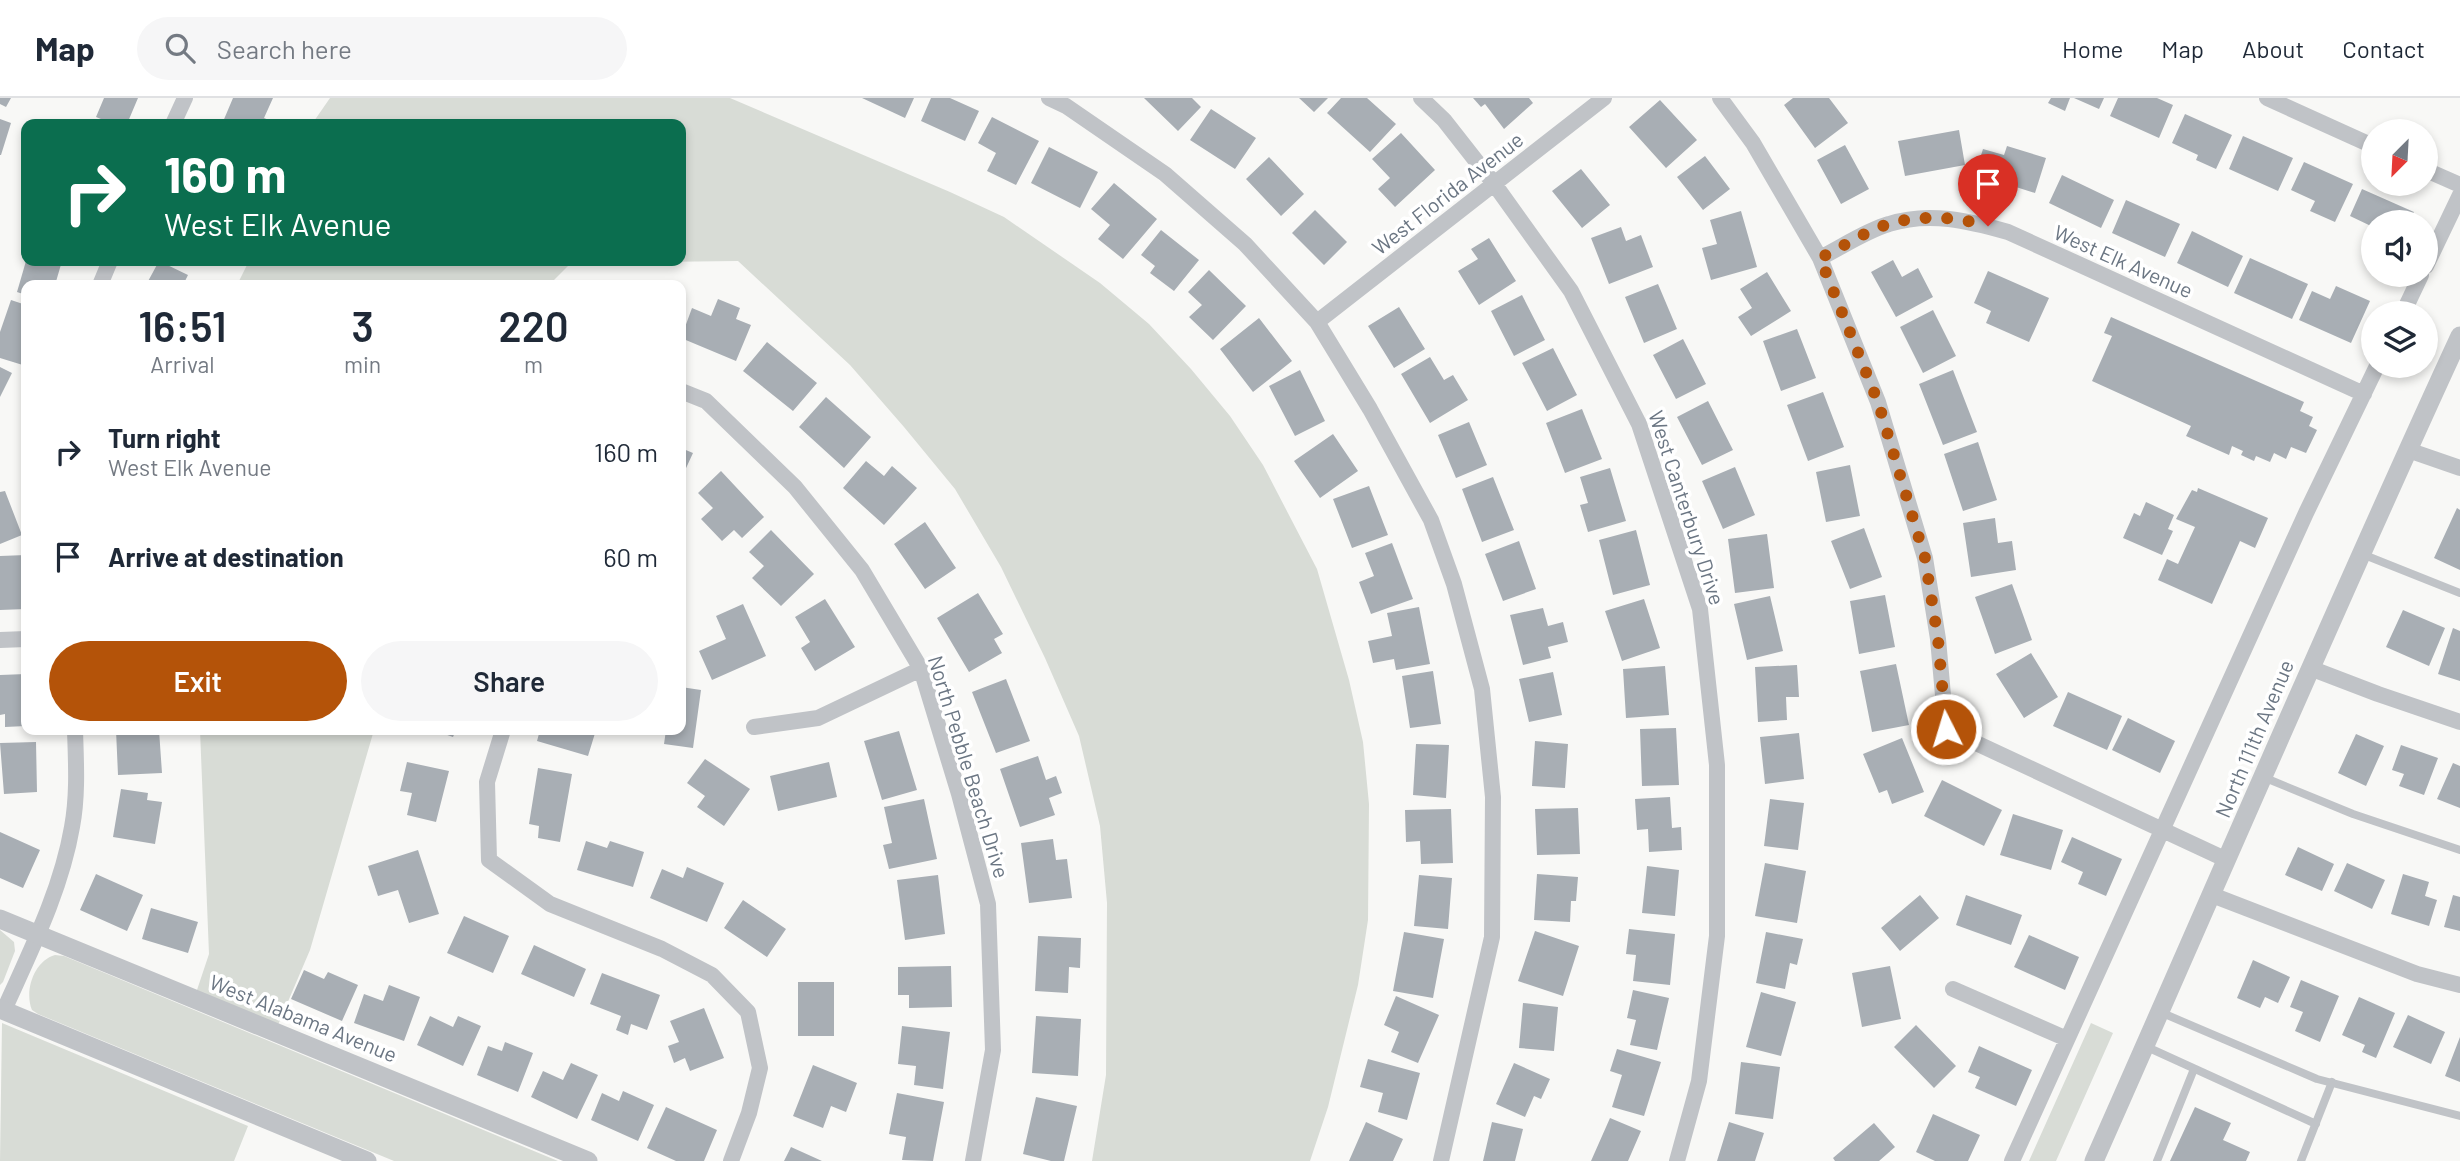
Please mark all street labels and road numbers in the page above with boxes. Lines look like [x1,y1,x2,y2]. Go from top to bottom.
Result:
street label: West Florida Avenue [1367,126,1528,260]
street label: West Elk Avenue [2050,219,2197,302]
street label: West Canterbury Drive [1644,407,1731,608]
street label: North Pebble Beach Drive [924,652,1015,881]
street label: North 111th Avenue [2209,656,2298,821]
street label: West Alabama Avenue [206,969,401,1067]

